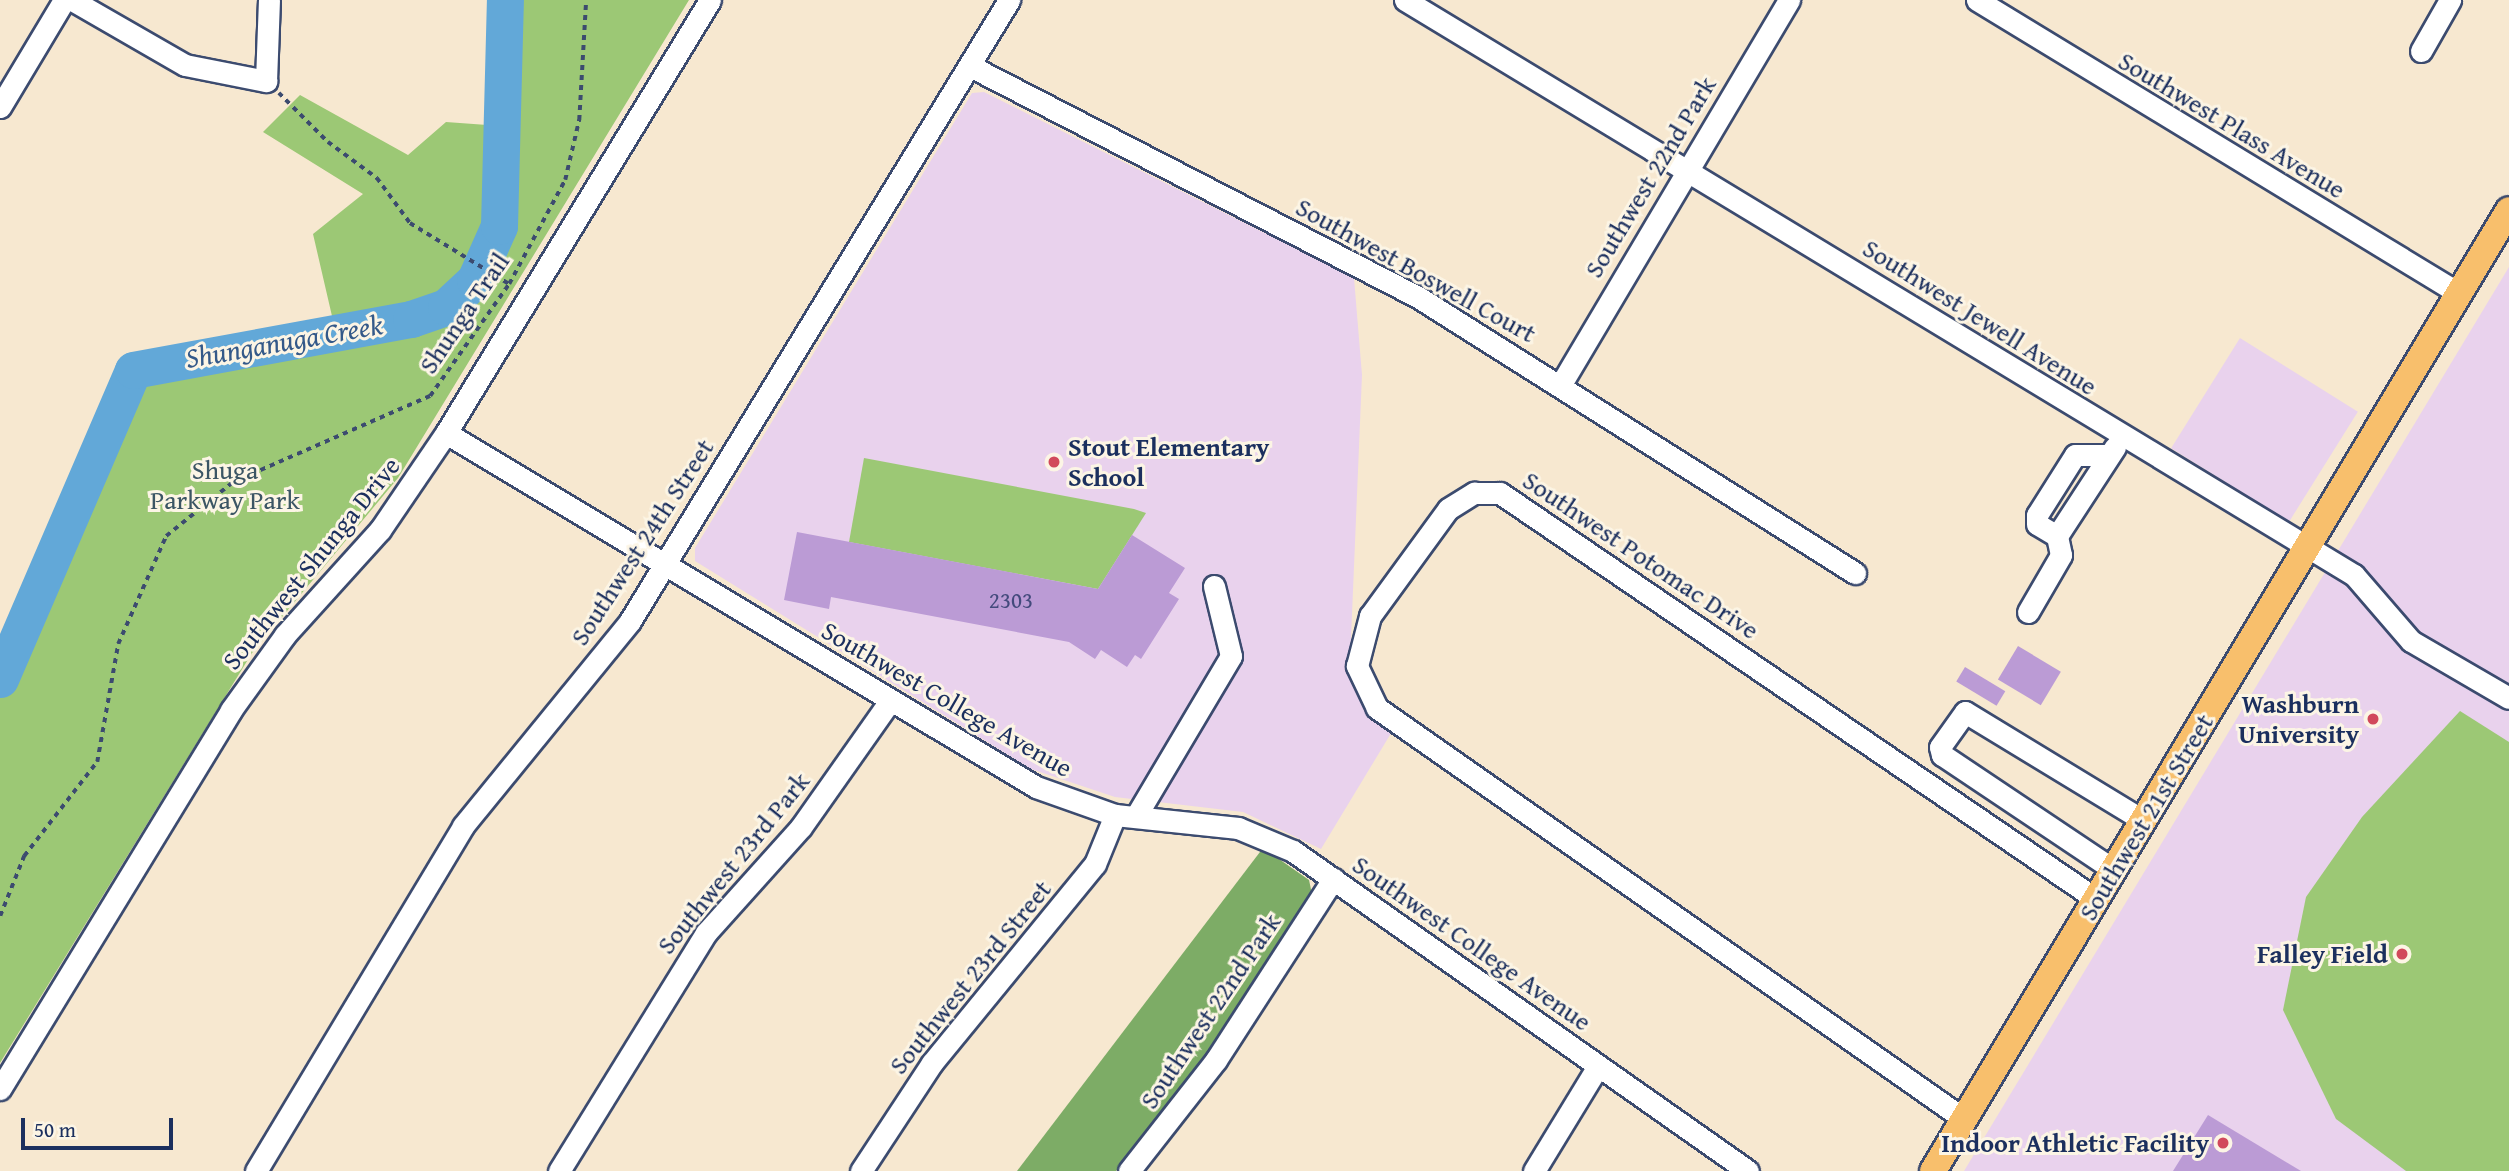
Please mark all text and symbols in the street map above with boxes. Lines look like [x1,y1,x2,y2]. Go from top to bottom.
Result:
street label: Southwest Plass Avenue [2113,45,2351,205]
street label: Southwest 22nd Park [1578,71,1722,283]
street label: Southwest Boswell Court [1291,191,1541,349]
street label: Southwest Jewell Avenue [1857,232,2103,402]
street label: Shunga Trail [412,247,516,379]
water label: Shunganuga Creek [183,307,385,375]
place label: Stout Elementary School [1068,431,1269,492]
street label: Southwest 24th Street [564,433,720,651]
street label: Southwest Shunga Drive [216,450,406,676]
park label: Shuga Parkway Park [150,454,300,516]
marker: Stout Elementary School [1046,454,1062,470]
street label: Southwest Potomac Drive [1517,464,1765,646]
house number: 2303 [989,586,1033,614]
street label: Southwest College Avenue [816,614,1078,784]
place label: Washburn University [2238,688,2359,750]
street label: Southwest 21st Street [2072,708,2220,926]
marker: Washburn University [2365,711,2381,727]
street label: Southwest 23rd Park [650,766,816,960]
street label: Southwest College Avenue [1347,849,1597,1037]
street label: Southwest 23rd Street [882,874,1058,1080]
street label: Southwest 22nd Park [1133,908,1287,1114]
place label: Falley Field [2257,938,2388,970]
marker: Falley Field [2394,946,2410,962]
scale bar [24,1104,177,1148]
text: 50 m [34,1114,76,1145]
place label: Indoor Athletic Facility [1941,1127,2209,1159]
marker: Indoor Athletic Facility [2215,1135,2231,1151]

